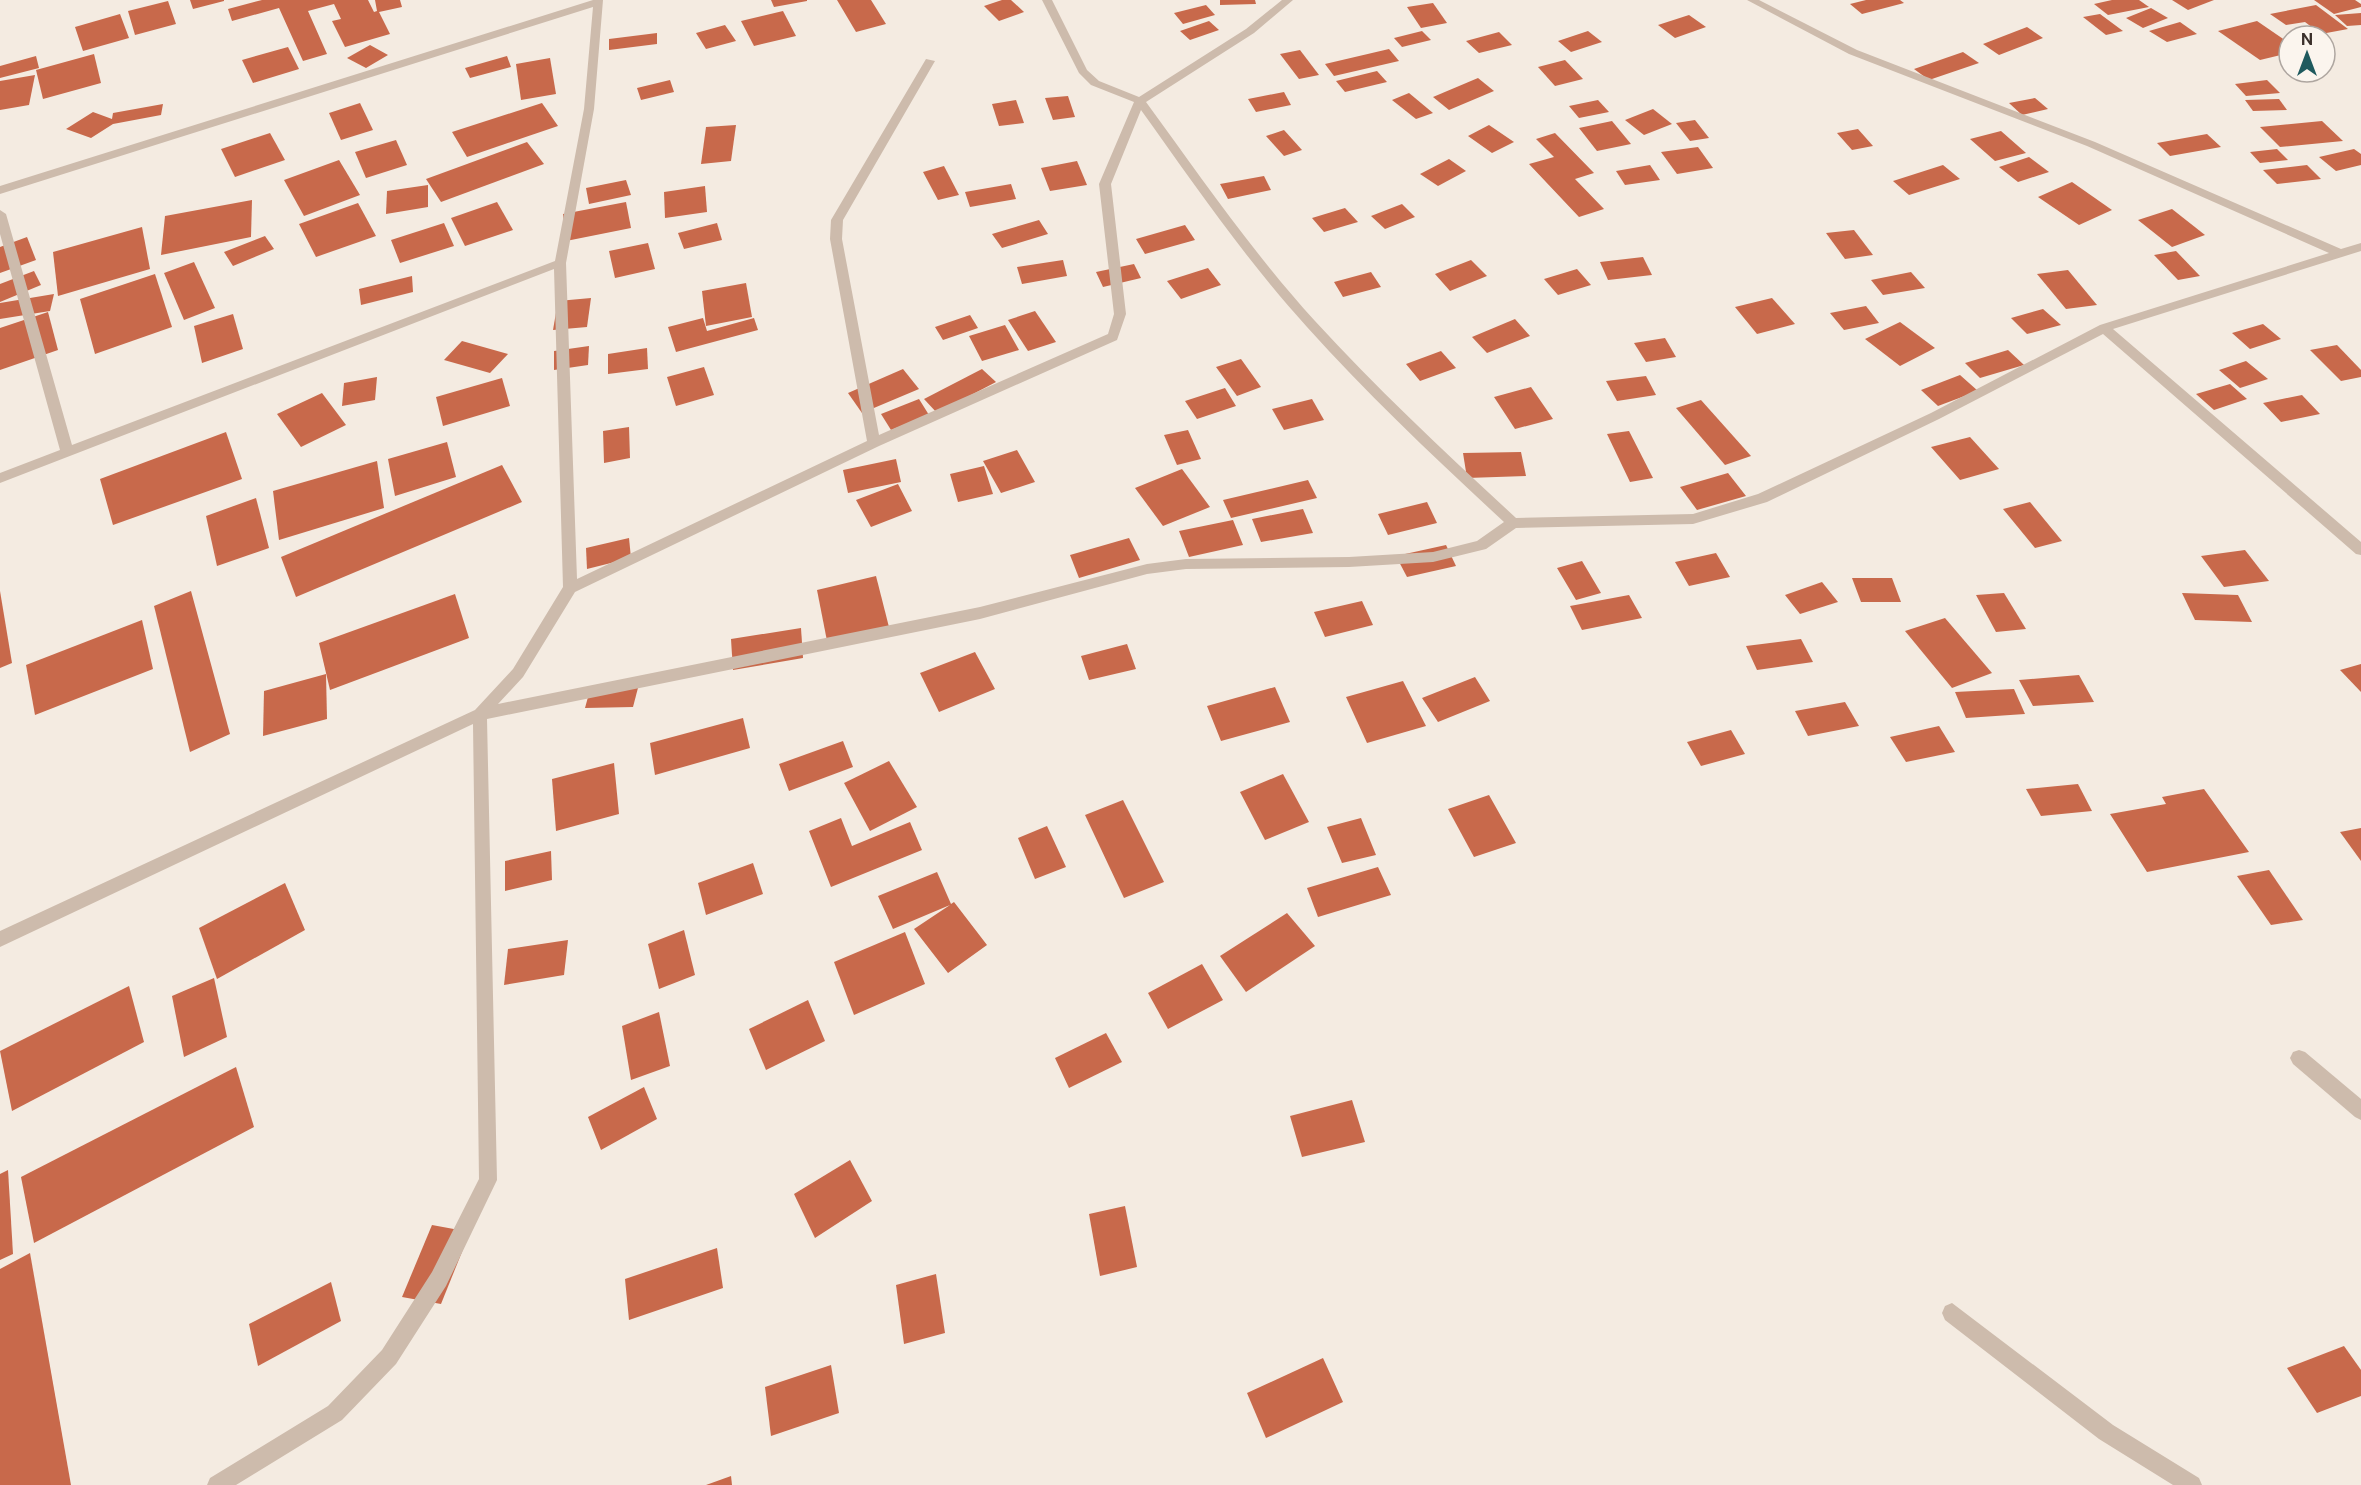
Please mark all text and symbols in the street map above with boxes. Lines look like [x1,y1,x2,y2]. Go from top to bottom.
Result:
north arrow [2277,24,2337,84]
text: N [2301,30,2313,49]

